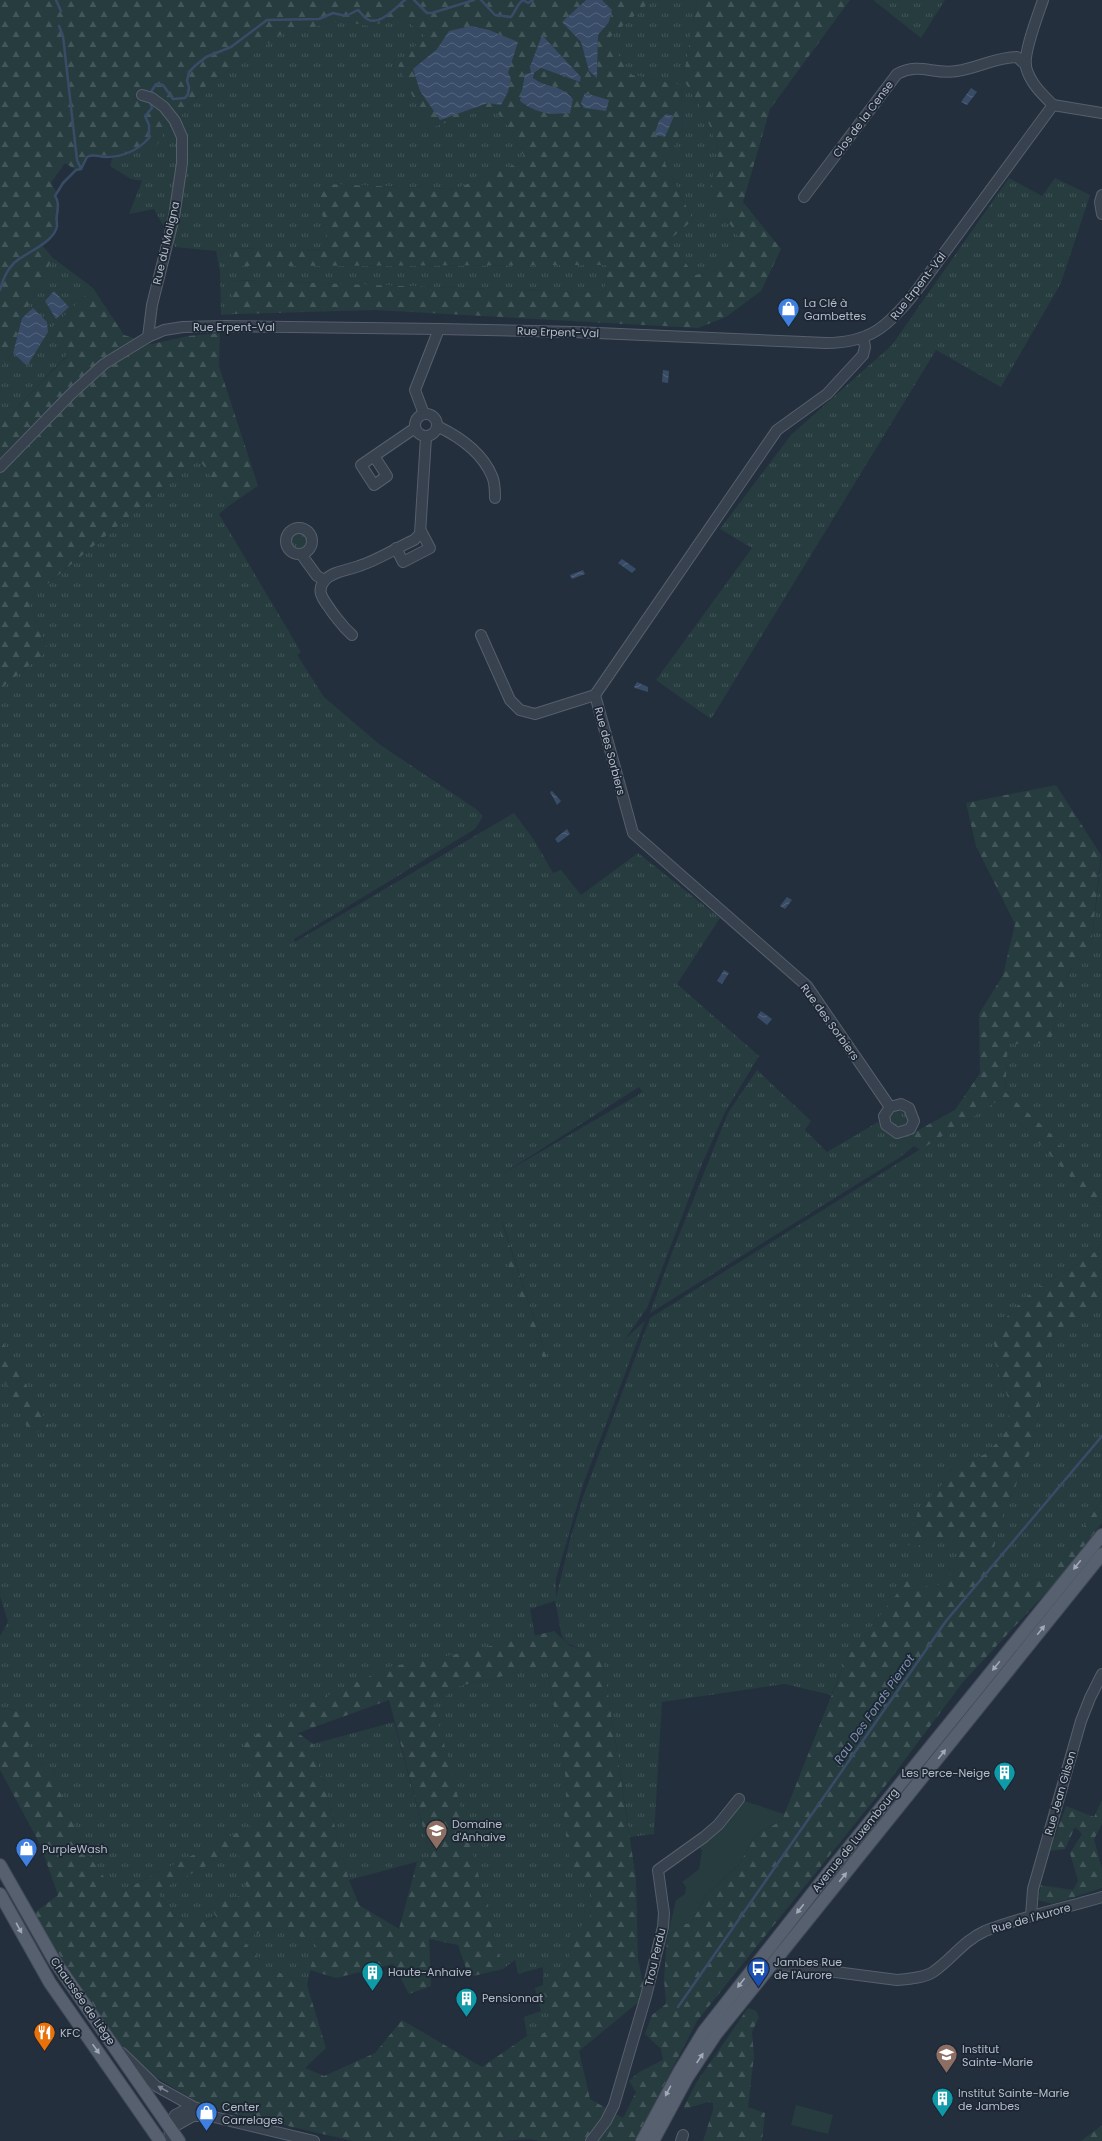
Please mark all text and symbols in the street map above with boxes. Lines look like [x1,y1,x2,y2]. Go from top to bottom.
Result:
street label: Clos de la Cense [829,77,897,161]
street label: Rue du Moligna [149,200,183,286]
street label: Rue Erpent-Val [886,249,950,323]
place label: La Clé à Gambettes [804,295,866,324]
shop icon: La Clé à Gambettes [776,296,802,329]
street label: Rue Erpent-Val [193,319,275,335]
street label: Rue Erpent-Val [517,323,599,341]
street label: Rue des Sorbiers [591,705,630,797]
street label: Rue des Sorbiers [797,981,863,1064]
one-way arrow [1073,1559,1082,1570]
one-way arrow [1036,1625,1045,1636]
water label: Rau Des Fonds Pierrot [830,1650,919,1767]
one-way arrow [991,1660,1000,1671]
one-way arrow [937,1748,946,1759]
street label: Rue Jean Gilson [1040,1749,1080,1837]
building icon: Les Perce-Neige [992,1760,1018,1793]
place label: Les Perce-Neige [901,1765,990,1781]
street label: Avenue de Luxembourg [808,1785,902,1895]
place label: Domaine d'Anhaive [452,1816,506,1845]
school or university icon: Domaine d'Anhaive [423,1817,449,1850]
shop icon: PurpleWash [13,1836,39,1869]
place label: PurpleWash [42,1841,107,1857]
one-way arrow [839,1872,848,1883]
street label: Rue de l'Aurore [990,1899,1073,1937]
one-way arrow [795,1903,804,1914]
one-way arrow [15,1922,22,1934]
street label: Trou Perdu [641,1927,669,1987]
street label: Chaussée de Liège [47,1954,119,2048]
place label: Jambes Rue de l'Aurore [774,1954,842,1983]
bus stop icon: Jambes Rue de l'Aurore [746,1955,772,1988]
building icon: Haute-Anhaive [359,1959,385,1992]
place label: Haute-Anhaive [388,1964,472,1980]
one-way arrow [737,1978,745,1989]
building icon: Pensionnat [453,1985,479,2018]
place label: Pensionnat [482,1990,543,2006]
restaurant icon: KFC [31,2020,57,2053]
place label: KFC [60,2025,81,2041]
place label: Institut Sainte-Marie [962,2041,1033,2070]
school or university icon: Institut Sainte-Marie [934,2042,960,2075]
one-way arrow [92,2044,100,2054]
one-way arrow [696,2053,704,2064]
one-way arrow [665,2085,672,2097]
place label: Institut Sainte-Marie de Jambes [958,2085,1069,2114]
one-way arrow [157,2086,169,2093]
building icon: Institut Sainte-Marie de Jambes [929,2086,955,2119]
place label: Center Carrelages [222,2099,283,2128]
shop icon: Center Carrelages [194,2100,220,2133]

